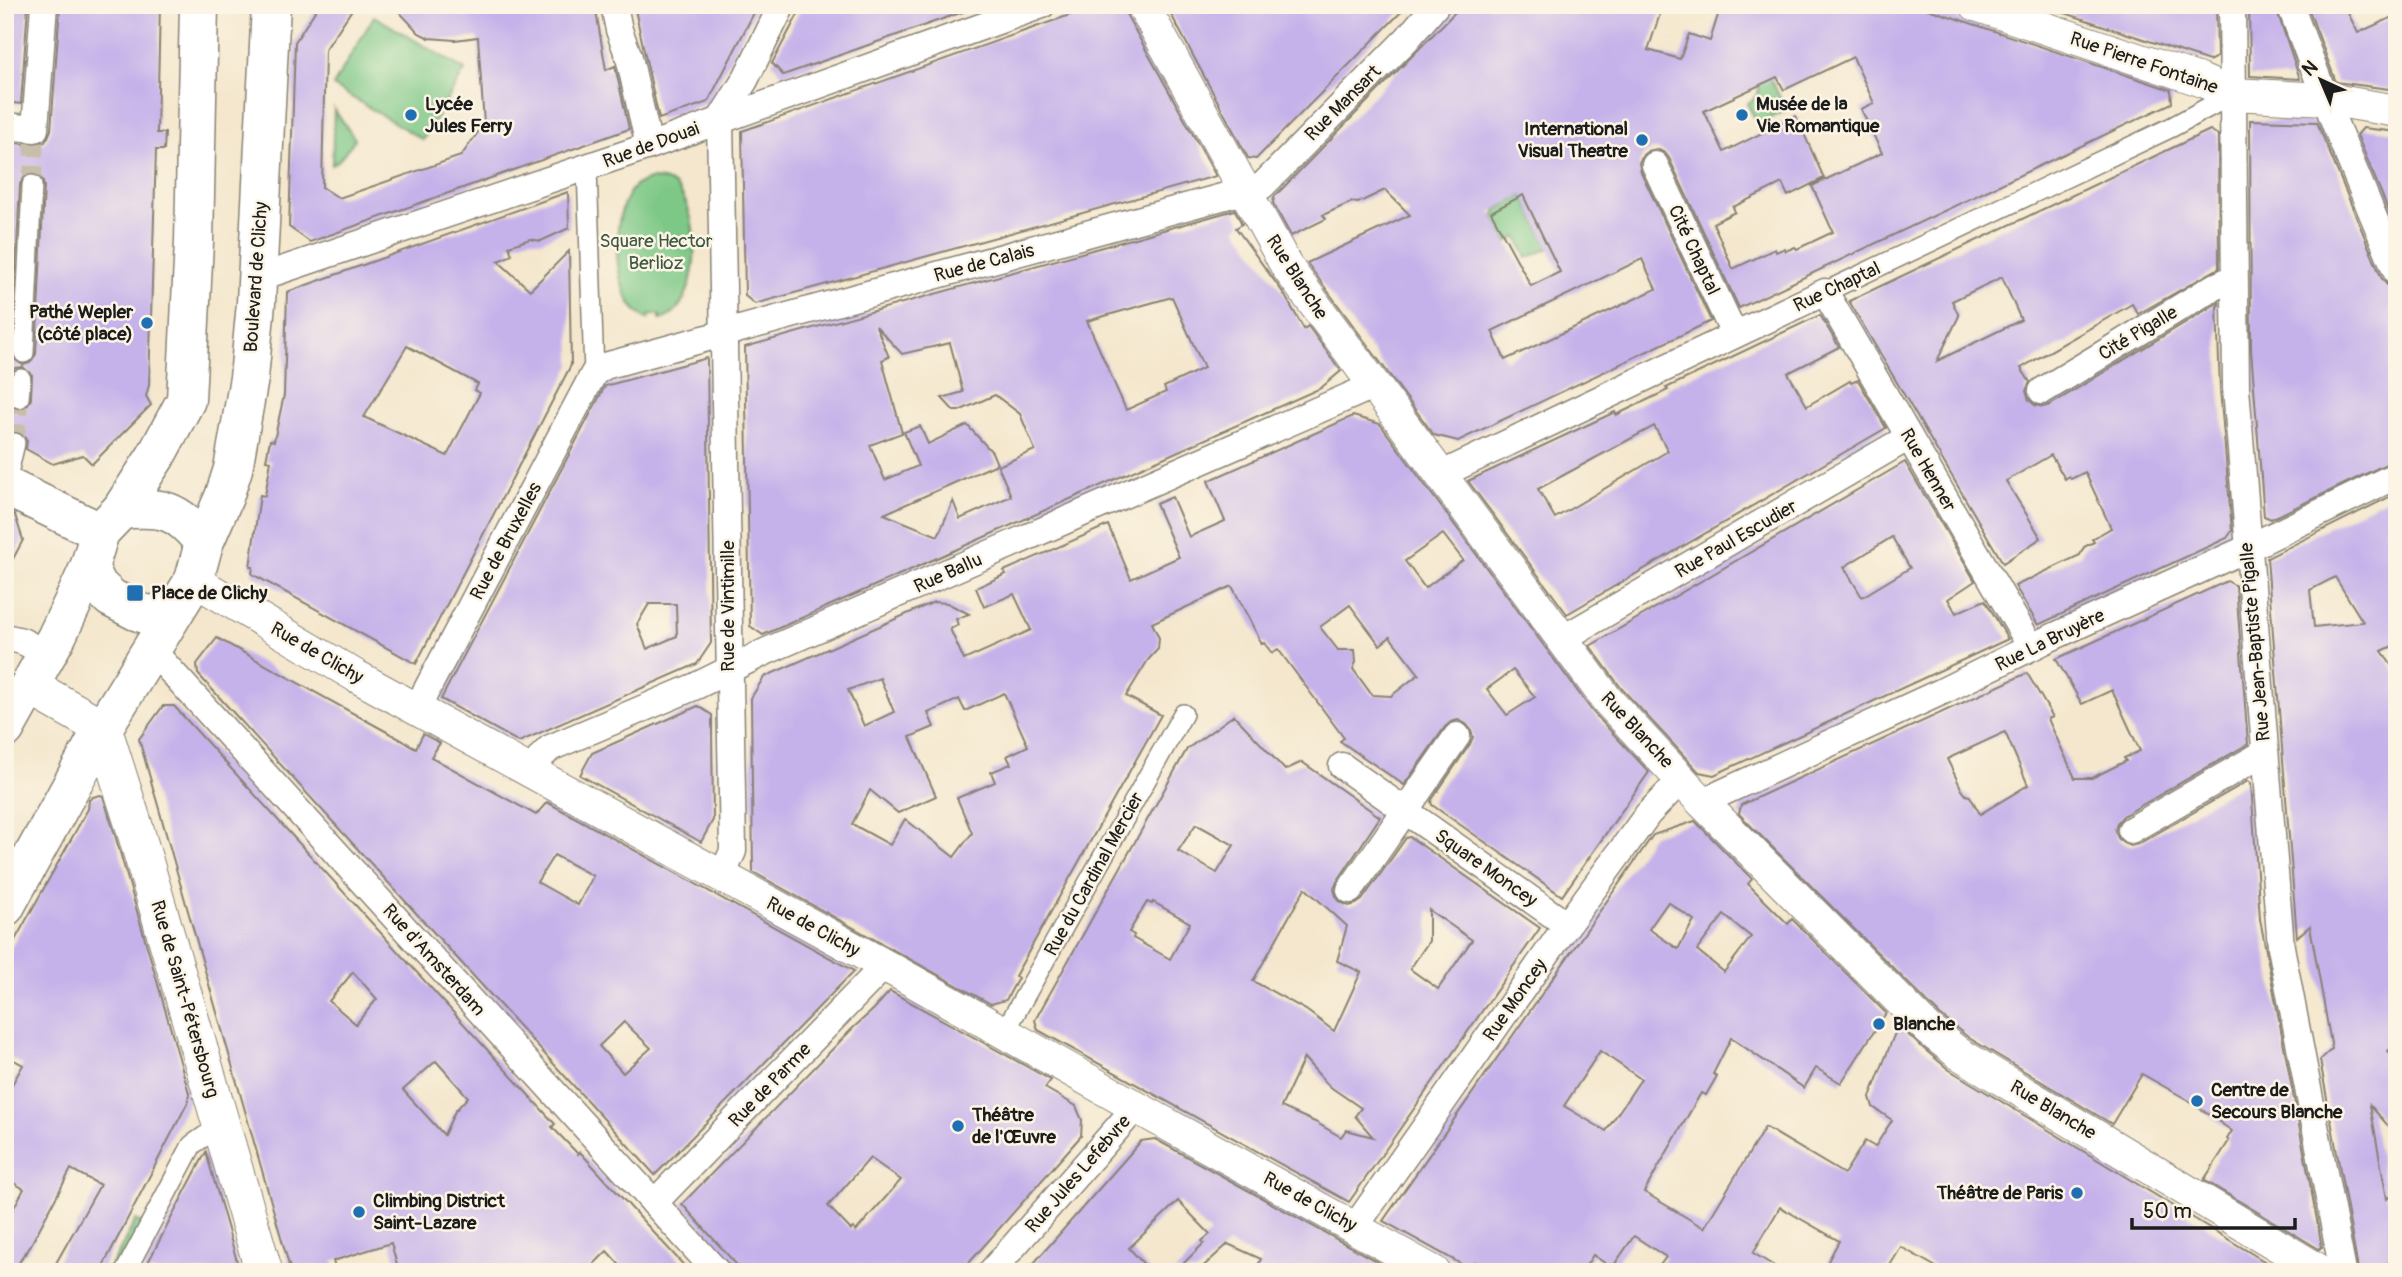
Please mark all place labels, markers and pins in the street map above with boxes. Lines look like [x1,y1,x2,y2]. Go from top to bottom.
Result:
place label: Lycée Jules Ferry [425,92,513,138]
place label: Musée de la Vie Romantique [1756,92,1880,138]
marker: Lycée Jules Ferry [403,107,419,123]
marker: Musée de la Vie Romantique [1734,107,1750,123]
place label: International Visual Theatre [1518,117,1629,163]
marker: International Visual Theatre [1634,132,1650,148]
place label: Pathé Wepler (côté place) [29,300,133,346]
marker: Pathé Wepler (côté place) [139,315,155,331]
place label: Place de Clichy [151,581,268,605]
marker: Place de Clichy [125,583,145,603]
place label: Blanche [1893,1012,1956,1036]
marker: Blanche [1871,1016,1887,1032]
place label: Centre de Secours Blanche [2211,1078,2343,1124]
marker: Centre de Secours Blanche [2189,1093,2205,1109]
place label: Théâtre de l'Œuvre [971,1103,1056,1149]
marker: Théâtre de l'Œuvre [950,1118,966,1134]
place label: Théâtre de Paris [1936,1181,2063,1205]
marker: Théâtre de Paris [2069,1185,2085,1201]
place label: Climbing District Saint-Lazare [373,1189,506,1235]
marker: Climbing District Saint-Lazare [351,1204,367,1220]

